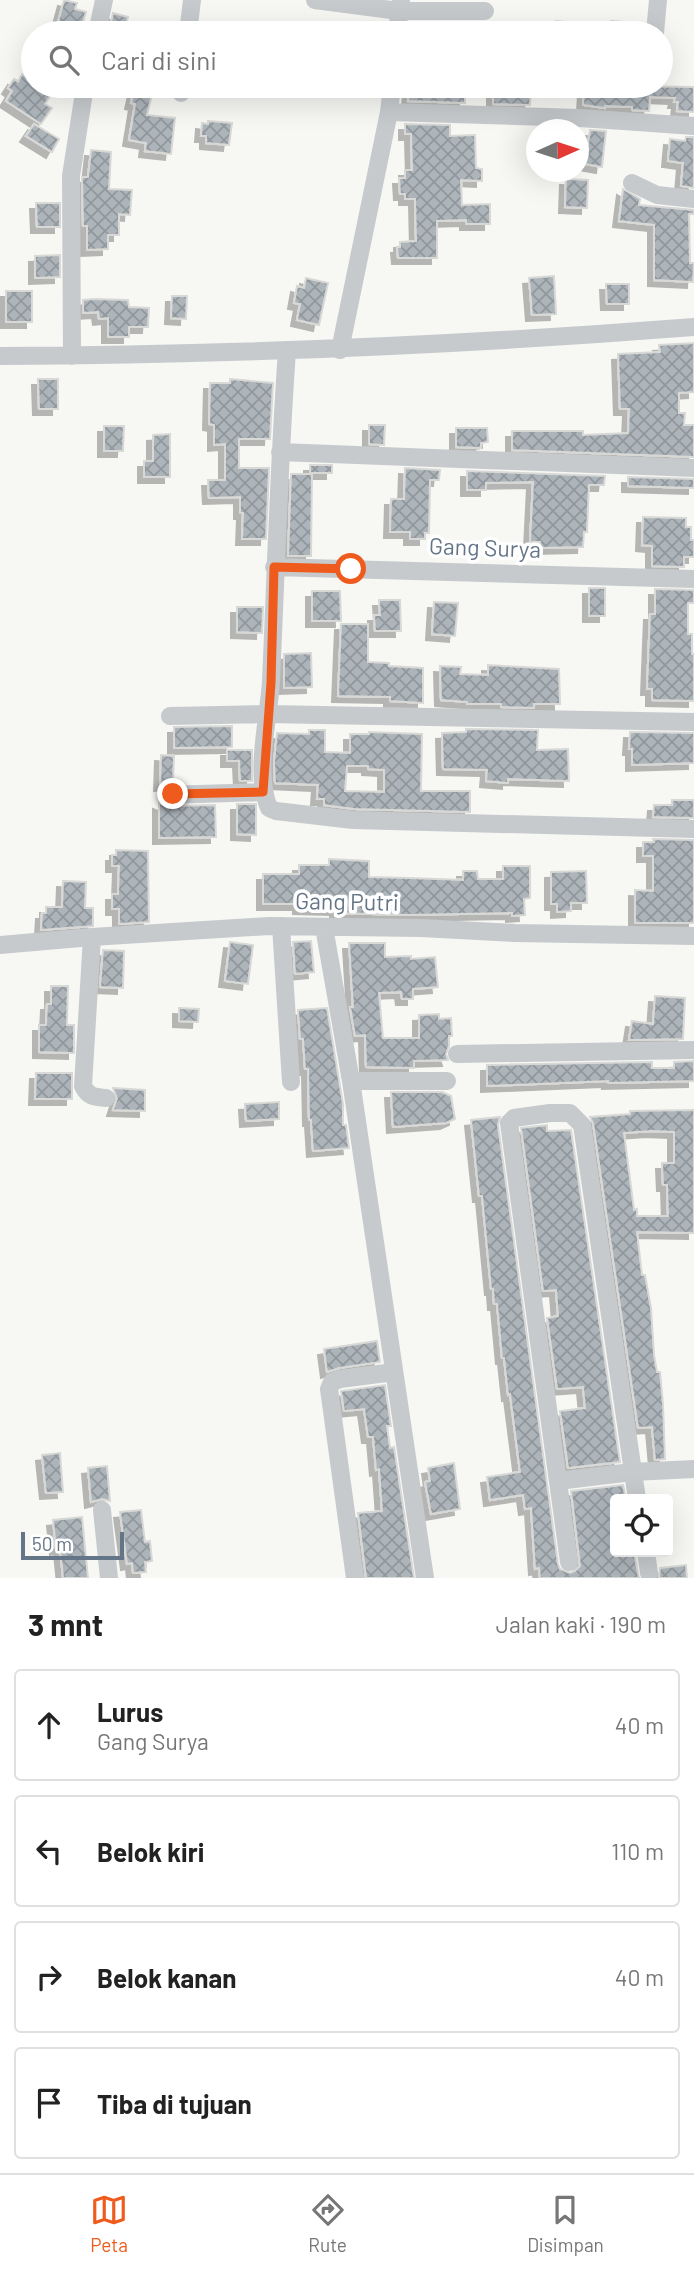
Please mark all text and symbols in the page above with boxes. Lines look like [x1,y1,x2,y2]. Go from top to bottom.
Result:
search box [21,21,673,98]
icon: search [45,41,83,79]
text: Cari di sini [101,44,217,75]
north arrow [526,119,589,182]
street label: Gang Surya [429,531,541,563]
route start [335,553,366,584]
route end [157,778,188,809]
street label: Gang Putri [295,886,399,916]
map controls [610,1494,673,1557]
button: locate [610,1494,673,1557]
scale bar [21,1529,124,1561]
text: 50 m [32,1532,72,1555]
text: 3 mnt [28,1606,103,1642]
text: Jalan kaki · 190 m [496,1610,666,1638]
text: Lurus [97,1696,163,1727]
icon: ahead [30,1706,68,1744]
text: 40 m [615,1711,664,1739]
text: Gang Surya [97,1727,209,1755]
icon: left [30,1832,68,1870]
text: Belok kiri [97,1836,204,1867]
text: 110 m [611,1837,664,1865]
icon: right [30,1958,68,1996]
text: Belok kanan [97,1962,236,1993]
text: 40 m [615,1963,664,1991]
icon: arrive [30,2084,68,2122]
text: Tiba di tujuan [97,2088,252,2119]
tab: Peta [90,2191,128,2256]
tab: Rute [308,2191,347,2256]
tab: Disimpan [527,2191,604,2256]

